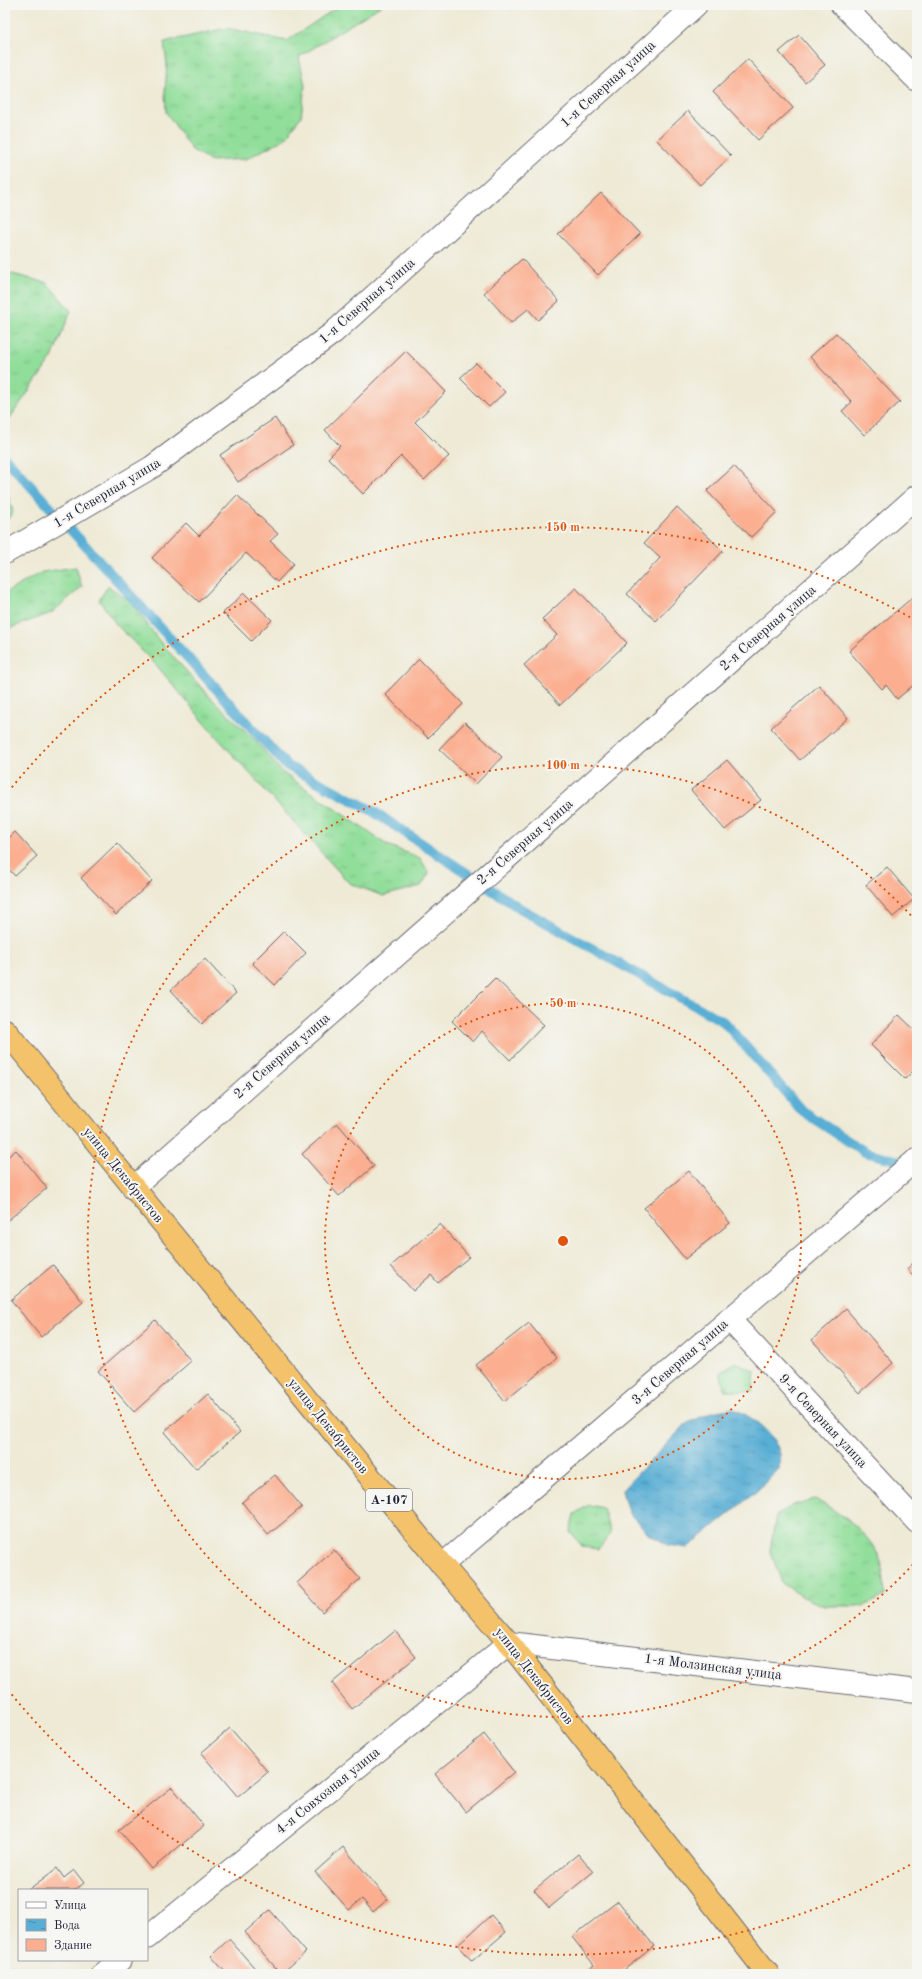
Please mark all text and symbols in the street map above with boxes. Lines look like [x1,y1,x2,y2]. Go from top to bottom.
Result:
street label: 1-я Северная улица [558,38,658,130]
street label: 1-я Северная улица [316,256,418,346]
street label: 1-я Северная улица [51,455,163,531]
text: 150 m [546,521,580,534]
street label: 2-я Северная улица [717,583,819,673]
text: 100 m [546,760,580,772]
street label: 2-я Северная улица [474,797,576,887]
text: 50 m [550,997,577,1010]
street label: 2-я Северная улица [231,1011,333,1101]
street label: улица Декабристов [80,1125,166,1226]
centre of rings [556,1234,570,1248]
street label: 3-я Северная улица [629,1317,731,1407]
street label: 9-я Северная улица [776,1371,870,1471]
street label: улица Декабристов [285,1376,371,1477]
road number: А-107 [366,1489,412,1511]
street label: улица Декабристов [492,1625,576,1727]
street label: 1-я Молзинская улица [643,1652,783,1682]
street label: 4-я Совхозная улица [273,1745,383,1837]
legend [18,1889,148,1961]
text: Улица [54,1900,87,1912]
text: Вода [54,1920,80,1932]
text: Здание [54,1940,92,1952]

